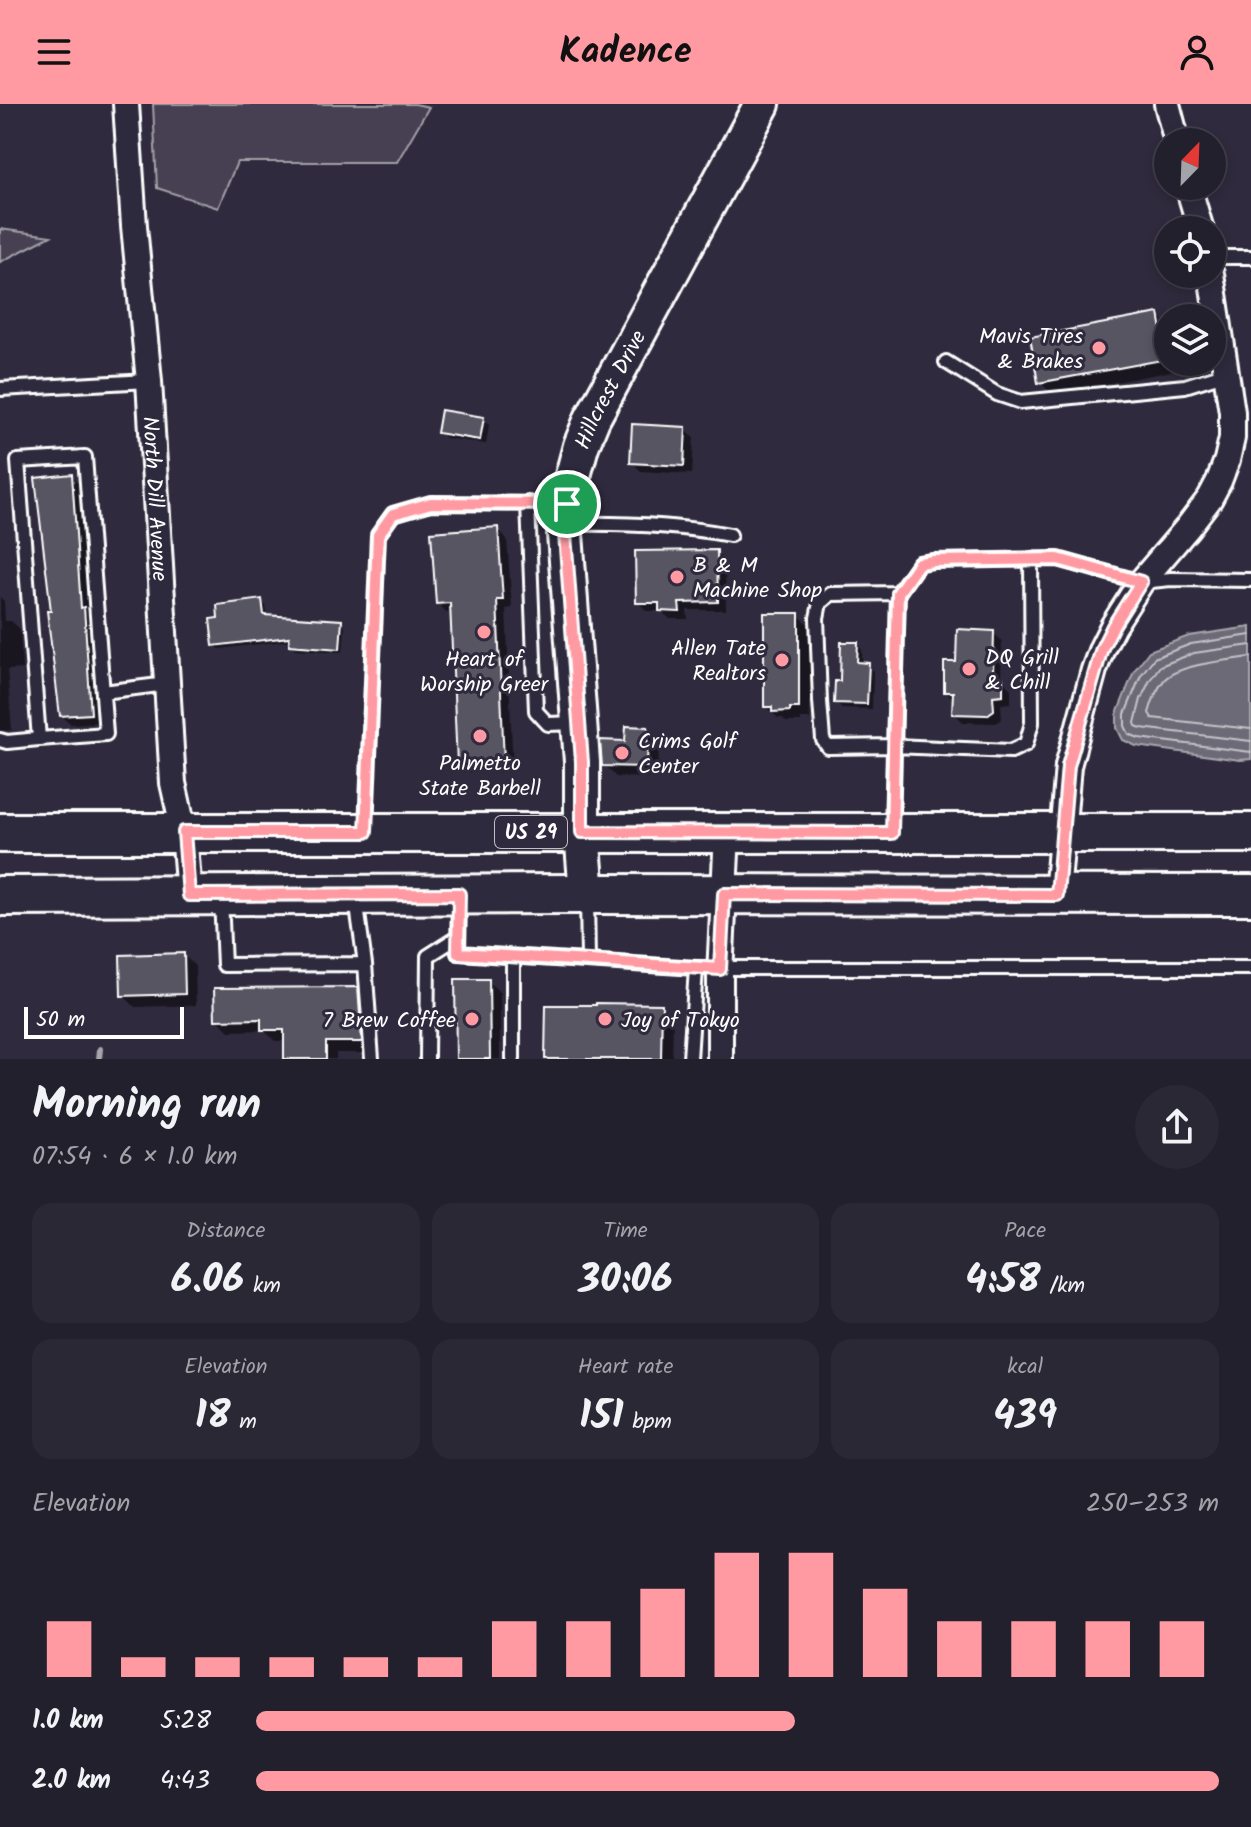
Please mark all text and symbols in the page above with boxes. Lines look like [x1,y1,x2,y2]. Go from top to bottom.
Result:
text: Kadence [559,24,692,81]
icon: menu [32,30,76,74]
icon: person [1175,30,1219,74]
north arrow [1154,128,1226,200]
map controls [1154,128,1226,376]
button: locate [1154,216,1226,288]
button: layers [1154,304,1226,376]
place label: Mavis Tires & Brakes [979,320,1084,380]
street label: Hillcrest Drive [566,324,657,455]
marker: Mavis Tires & Brakes [1090,339,1108,357]
street label: North Dill Avenue [131,415,176,583]
pin [533,470,601,538]
icon: arrive [545,482,589,526]
place label: B & M Machine Shop [693,549,822,609]
marker: B & M Machine Shop [668,568,686,586]
marker: Heart of Worship Greer [475,623,493,641]
place label: Allen Tate Realtors [671,632,767,692]
place label: DQ Grill & Chill [985,641,1059,701]
place label: Heart of Worship Greer [420,643,550,703]
marker: Allen Tate Realtors [773,651,791,669]
marker: DQ Grill & Chill [960,660,978,678]
place label: Crims Golf Center [638,725,739,785]
marker: Palmetto State Barbell [471,727,489,745]
marker: Crims Golf Center [613,744,631,762]
place label: Palmetto State Barbell [419,747,541,807]
road number: US 29 [495,816,567,848]
scale bar [24,1003,184,1039]
text: 50 m [36,1003,85,1038]
place label: 7 Brew Coffee [323,1004,456,1039]
place label: Joy of Tokyo [621,1004,740,1039]
marker: 7 Brew Coffee [463,1010,481,1028]
marker: Joy of Tokyo [596,1010,614,1028]
text: Morning run [32,1071,261,1141]
button: share [1135,1085,1219,1169]
text: 07:54 · 6 × 1.0 km [32,1136,237,1178]
text: Distance [186,1214,265,1249]
text: Time [603,1214,648,1249]
text: Pace [1004,1214,1046,1249]
text: 6.06 [171,1249,244,1313]
text: 30:06 [578,1249,673,1313]
text: 4:58 [965,1249,1041,1313]
text: km [244,1269,281,1304]
text: /km [1041,1269,1085,1304]
text: Elevation [184,1350,267,1385]
text: Heart rate [578,1350,673,1385]
text: kcal [1007,1350,1043,1385]
text: 18 [195,1385,231,1449]
text: 151 [579,1385,623,1449]
text: 439 [993,1385,1057,1449]
text: m [231,1405,257,1440]
text: bpm [623,1405,672,1440]
text: Elevation [32,1483,130,1525]
text: 250–253 m [1086,1483,1219,1525]
text: 1.0 km [32,1700,103,1742]
text: 5:28 [160,1700,211,1742]
text: 2.0 km [32,1760,111,1802]
text: 4:43 [160,1760,210,1802]

